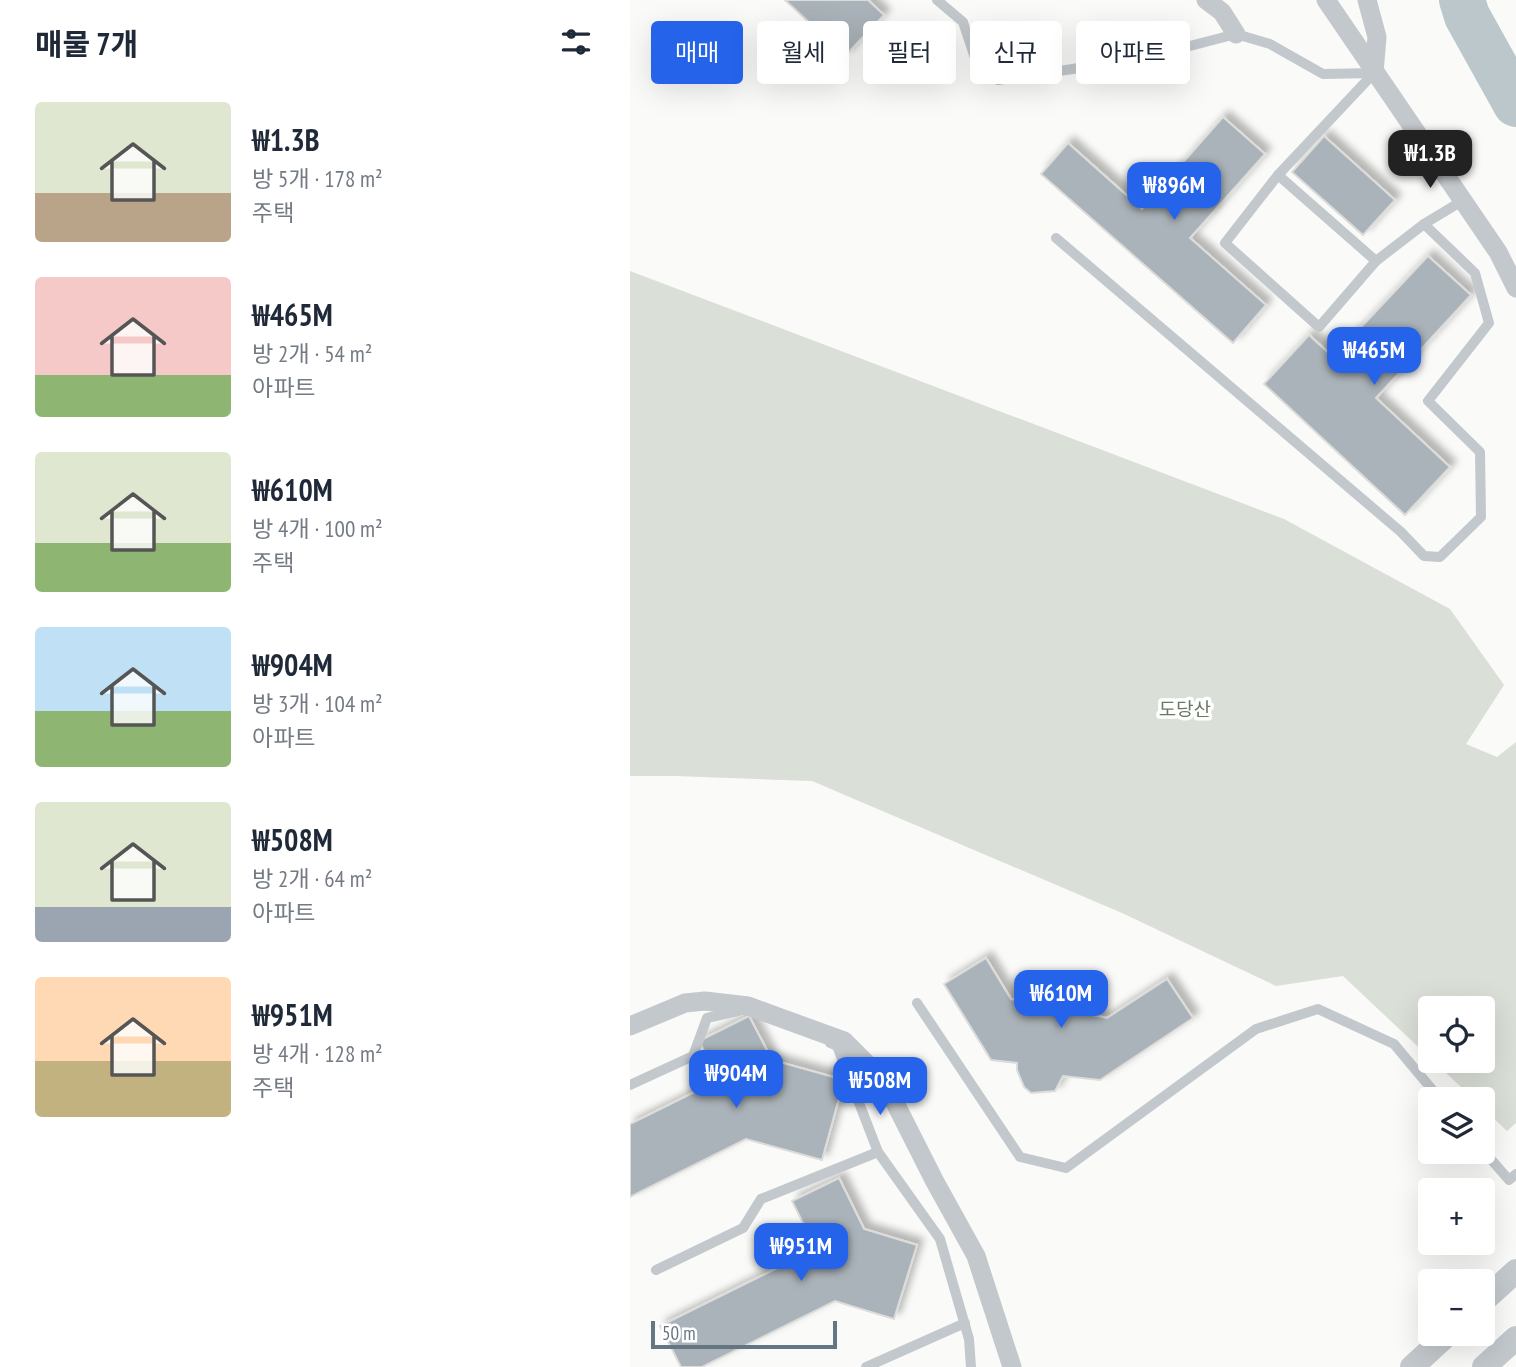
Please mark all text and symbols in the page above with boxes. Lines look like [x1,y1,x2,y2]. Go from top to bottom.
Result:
chip: 매매 [651,21,743,84]
chip: 월세 [757,21,849,84]
chip: 필터 [863,21,956,84]
chip: 신규 [970,21,1062,84]
chip: 아파트 [1076,21,1190,84]
icon: filters [557,23,595,61]
text: 매물 7개 [35,24,138,63]
text: ₩1.3B [252,120,319,159]
icon: home [91,130,175,214]
pin: ₩1.3B [1381,130,1479,190]
text: ₩1.3B [1404,138,1456,167]
pin: ₩896M [1125,162,1223,222]
text: 방 5개 · 178 m² [252,164,383,193]
text: ₩896M [1143,170,1205,199]
text: 주택 [252,198,294,227]
text: ₩465M [252,295,333,334]
icon: home [91,305,175,389]
pin: ₩465M [1325,328,1423,387]
text: ₩465M [1343,335,1405,364]
text: 방 2개 · 54 m² [252,339,372,368]
text: 아파트 [252,373,315,402]
text: ₩610M [252,470,333,509]
icon: home [91,480,175,564]
text: 방 4개 · 100 m² [252,514,383,543]
text: 주택 [252,548,294,577]
text: ₩904M [252,645,333,684]
icon: home [91,655,175,739]
text: 방 3개 · 104 m² [252,689,383,718]
park label: 도당산 [1159,697,1211,721]
text: 아파트 [252,723,315,752]
text: ₩508M [252,820,333,859]
icon: home [91,830,175,914]
text: 방 2개 · 64 m² [252,864,372,893]
text: 아파트 [252,898,315,927]
pin: ₩610M [1012,970,1110,1030]
text: ₩610M [1030,978,1092,1007]
text: ₩951M [252,995,333,1034]
map controls [1418,996,1495,1346]
button: locate [1418,996,1495,1073]
icon: home [91,1005,175,1089]
text: 방 4개 · 128 m² [252,1039,383,1068]
pin: ₩904M [687,1050,785,1110]
text: ₩904M [705,1058,767,1087]
pin: ₩508M [831,1058,929,1117]
text: ₩508M [849,1065,911,1094]
text: 주택 [252,1073,294,1102]
button: layers [1418,1087,1495,1164]
button: + [1418,1178,1495,1255]
pin: ₩951M [752,1224,850,1283]
text: ₩951M [770,1231,832,1260]
button: − [1418,1269,1495,1346]
scale bar [651,1318,836,1350]
text: 50 m [662,1321,696,1345]

